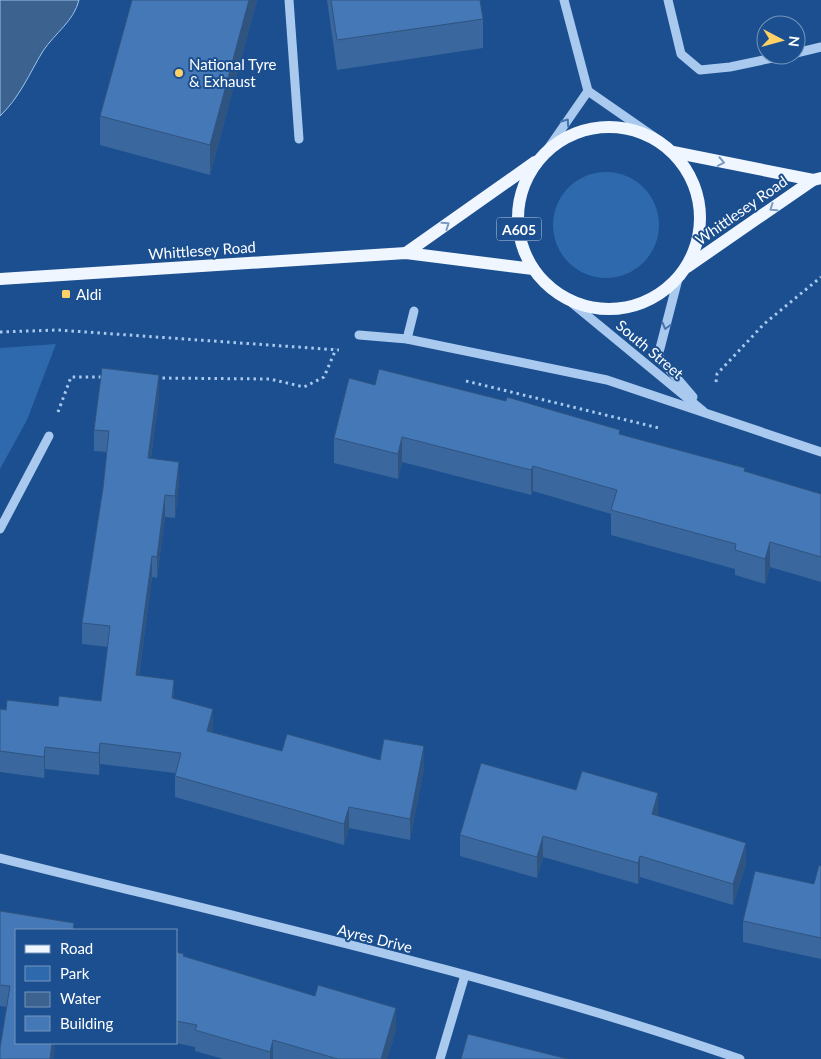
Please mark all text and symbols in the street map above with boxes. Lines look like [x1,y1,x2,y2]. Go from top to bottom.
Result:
north arrow [756,15,806,65]
text: N [785,35,803,48]
place label: National Tyre & Exhaust [189,55,277,90]
marker: National Tyre & Exhaust [173,67,185,79]
one-way arrow [560,118,570,127]
one-way arrow [716,156,725,166]
street label: Whittlesey Road [692,172,790,248]
one-way arrow [769,202,779,211]
road number: A605 [496,218,542,240]
one-way arrow [440,222,450,231]
street label: Whittlesey Road [148,237,256,263]
place label: Aldi [76,285,102,303]
marker: Aldi [60,288,72,300]
street label: South Street [613,316,688,383]
one-way arrow [661,321,672,330]
street label: Ayres Drive [336,920,414,956]
legend [15,929,178,1044]
text: Road [60,939,93,957]
text: Park [60,964,90,982]
text: Water [60,989,101,1007]
text: Building [60,1014,113,1032]

